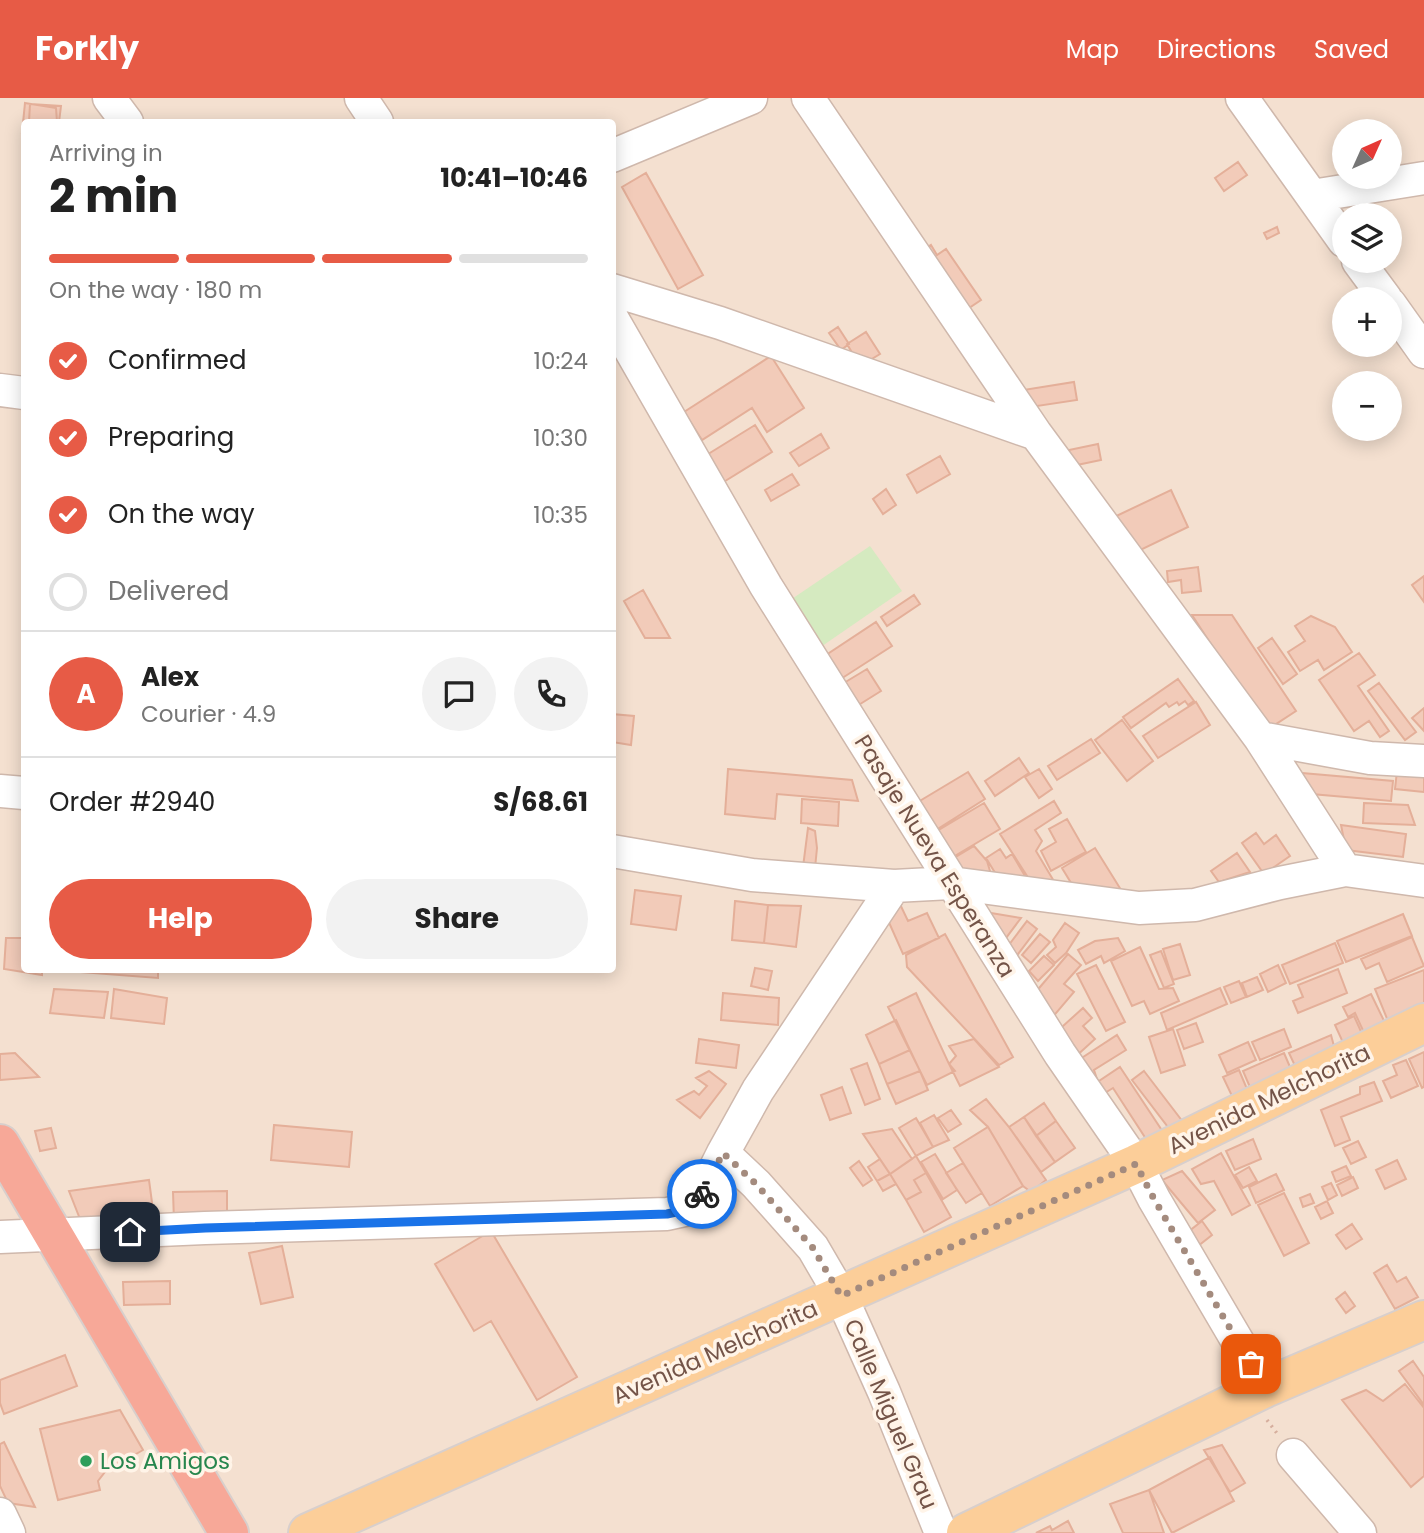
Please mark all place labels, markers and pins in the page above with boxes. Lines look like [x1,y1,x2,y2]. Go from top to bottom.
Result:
pin [100,1202,160,1262]
pin [1221,1334,1281,1394]
place label: Los Amigos [100,1445,230,1477]
marker: Los Amigos [78,1453,94,1469]

